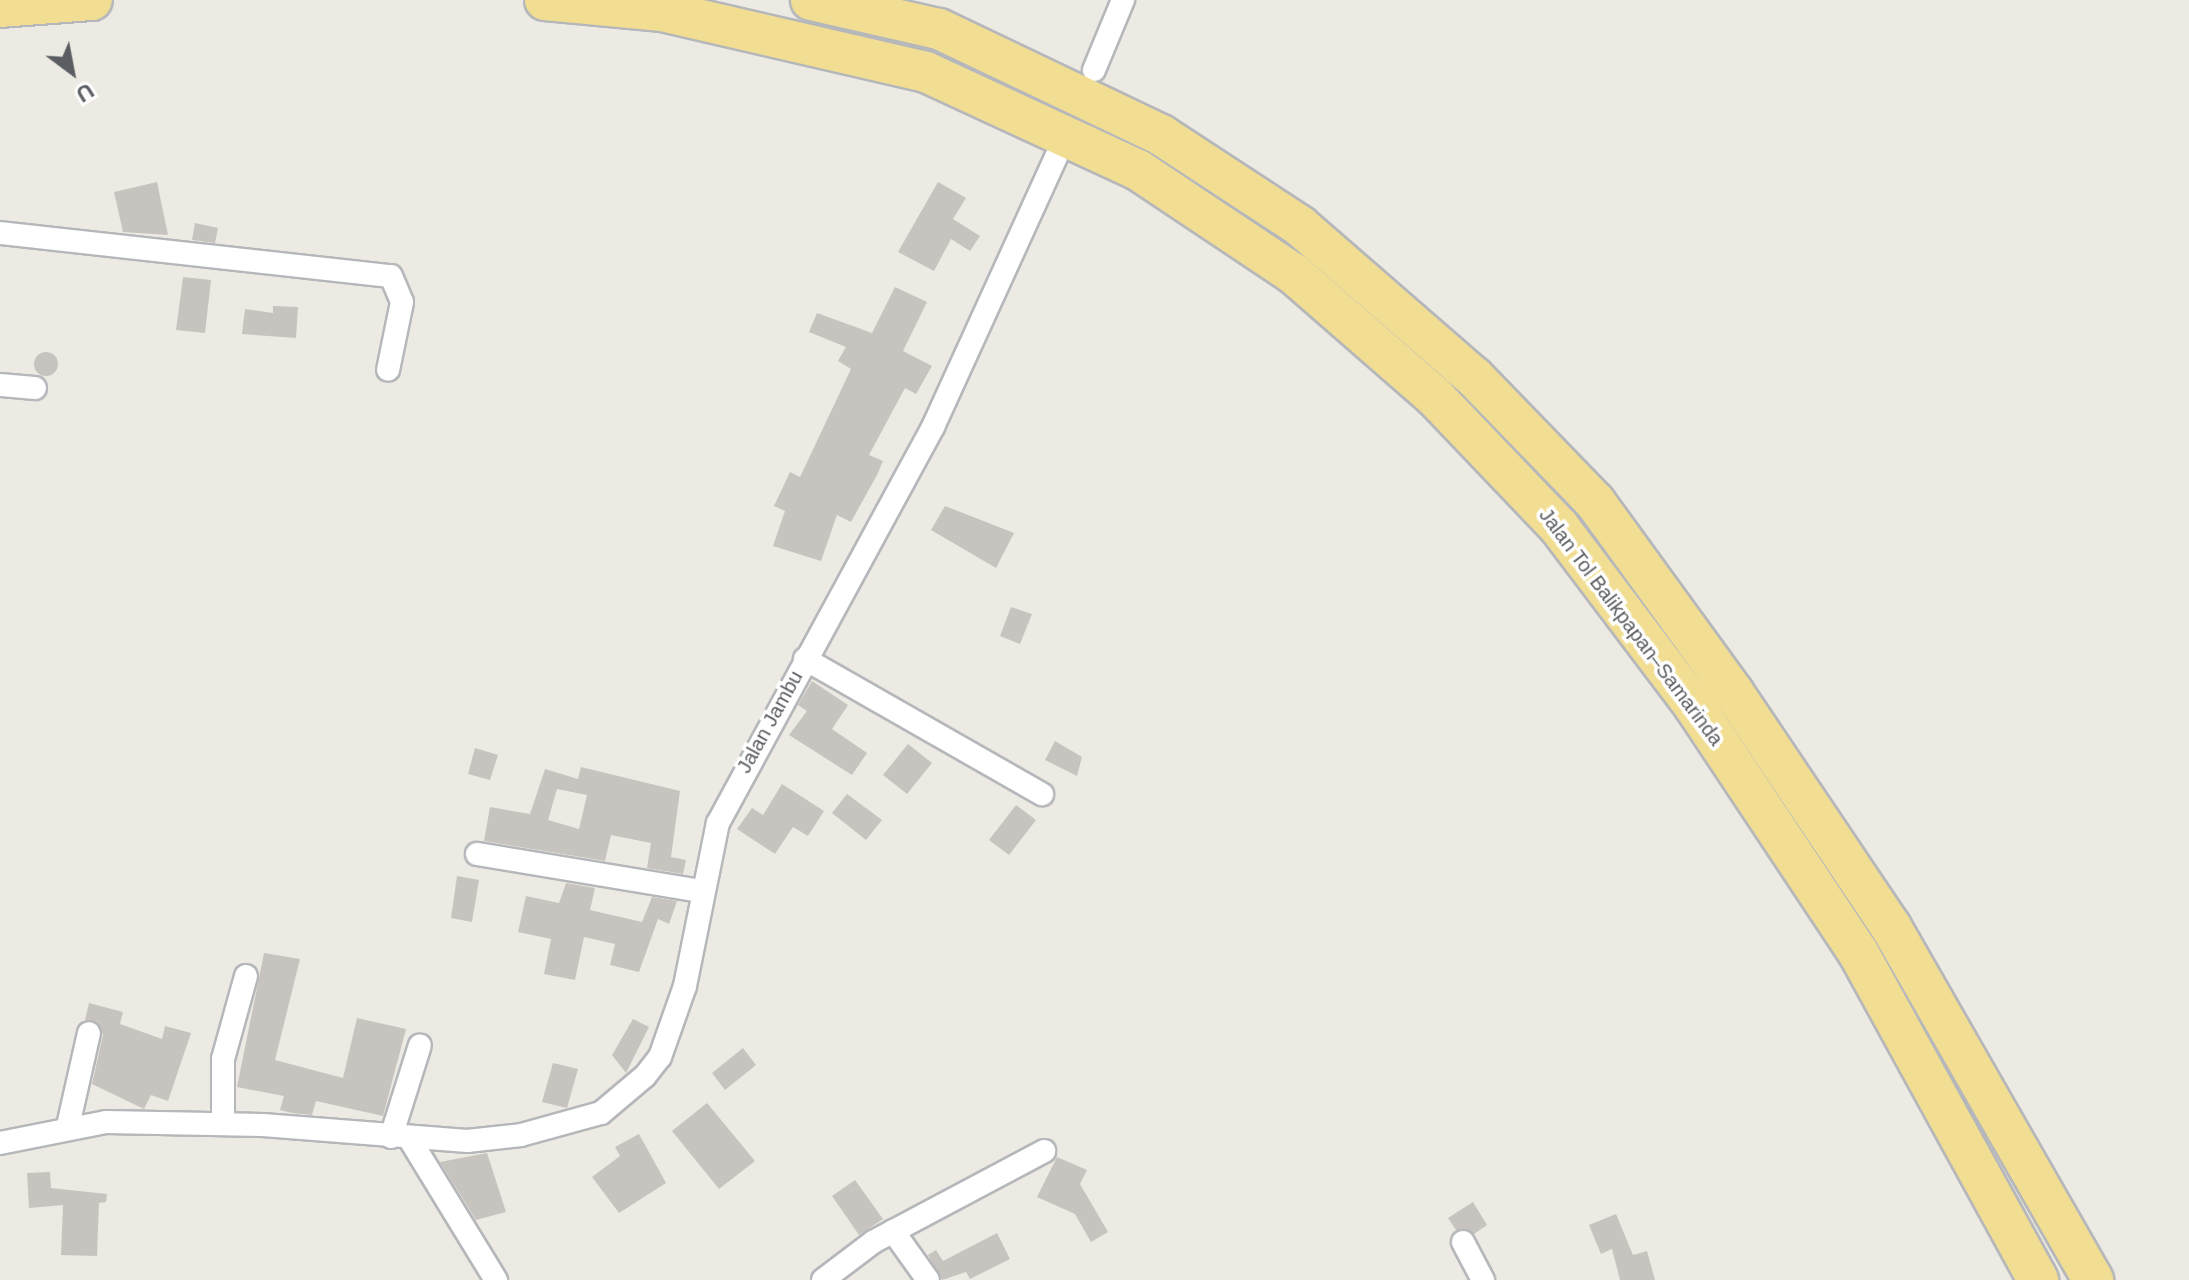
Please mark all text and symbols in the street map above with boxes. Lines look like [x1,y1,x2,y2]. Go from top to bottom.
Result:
north arrow [32,32,112,112]
text: U [72,78,98,108]
street label: Jalan Tol Balikpapan–Samarinda [1534,503,1728,751]
street label: Jalan Jambu [732,667,808,777]

